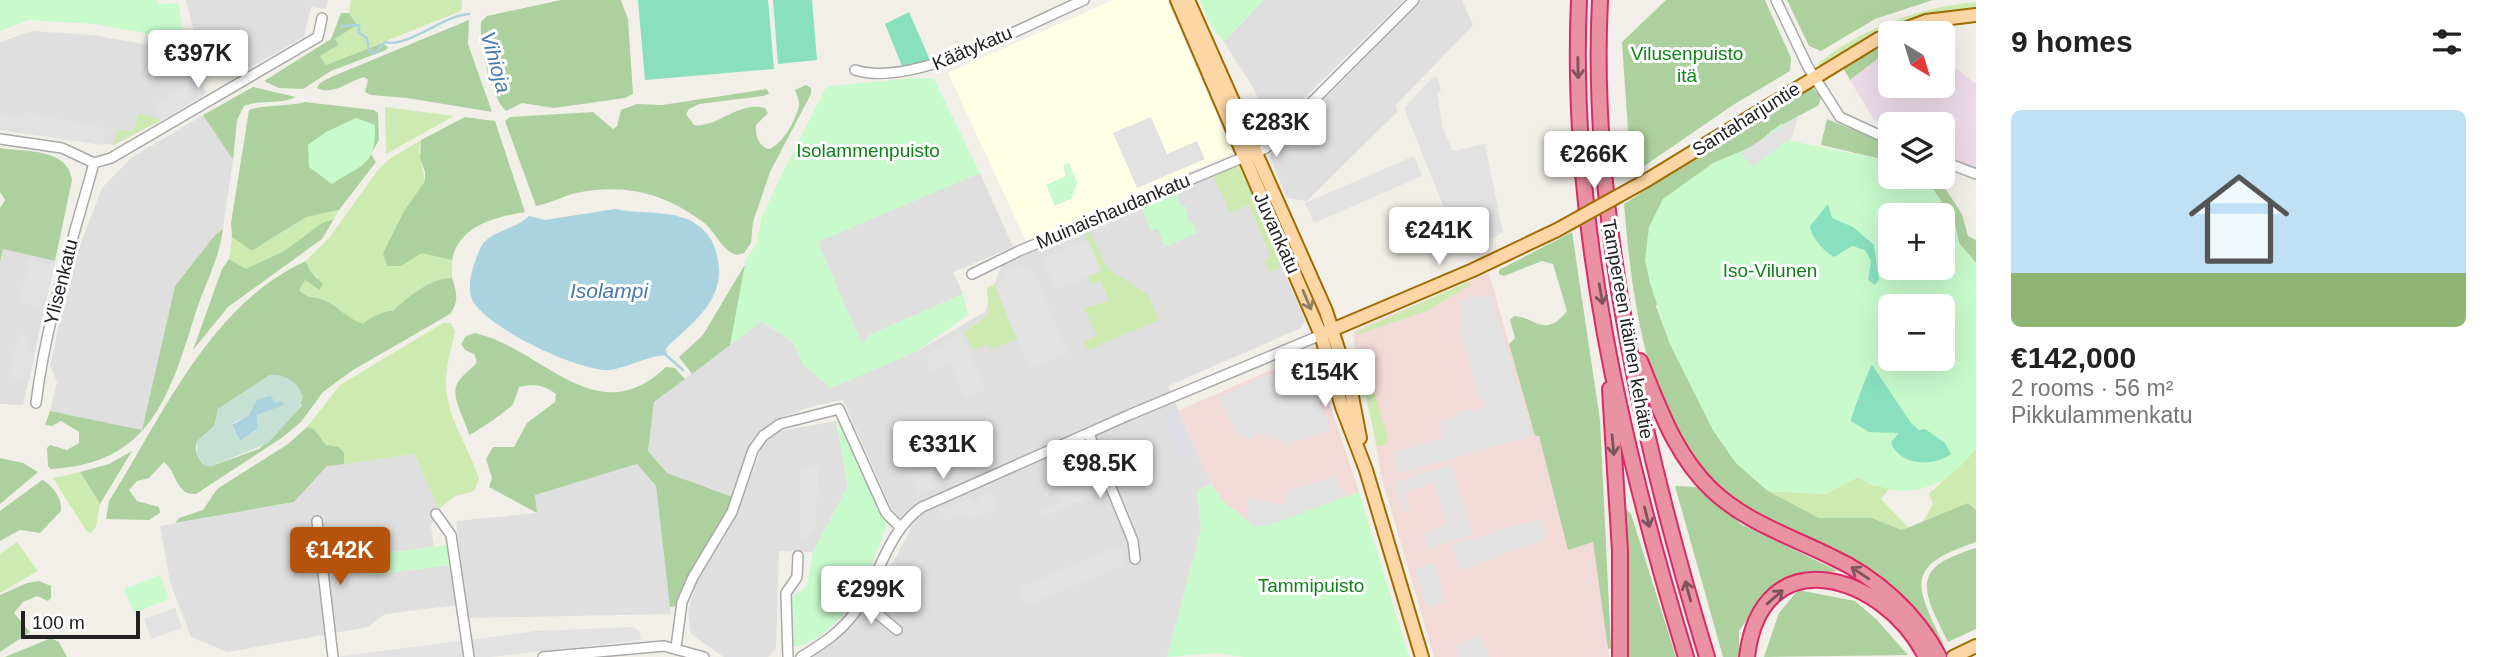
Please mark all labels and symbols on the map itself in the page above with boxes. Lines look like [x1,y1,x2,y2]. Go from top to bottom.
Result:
north arrow [1878,21,1955,98]
street label: Käätykatu [929,22,1015,74]
water label: Vihioja [476,29,516,95]
pin: €397K [149,31,247,90]
park label: Vilusenpuisto itä [1631,43,1743,86]
one-way arrow [1571,56,1585,79]
street label: Santaharjuntie [1688,78,1804,160]
pin: €283K [1227,100,1325,159]
pin: €266K [1545,132,1643,191]
park label: Isolammenpuisto [796,140,940,161]
street label: Muinaishaudankatu [1033,169,1193,253]
street label: Juvankatu [1250,189,1304,277]
pin: €241K [1390,208,1488,267]
street label: Tampereen itäinen kehätie [1598,217,1658,441]
street label: Ylisenkatu [40,237,82,327]
park label: Iso-Vilunen [1723,260,1817,281]
water label: Isolampi [570,279,649,302]
one-way arrow [1594,282,1608,305]
one-way arrow [1301,288,1314,310]
pin: €154K [1276,350,1374,409]
pin: €331K [894,421,992,481]
one-way arrow [1607,434,1620,456]
pin: €98.5K [1043,440,1157,500]
one-way arrow [1641,505,1654,528]
pin: €142K [291,528,389,587]
one-way arrow [1850,565,1870,579]
pin: €299K [822,566,920,626]
park label: Tammipuisto [1258,575,1364,596]
one-way arrow [1681,581,1694,603]
one-way arrow [1766,589,1784,605]
scale bar [21,608,140,640]

